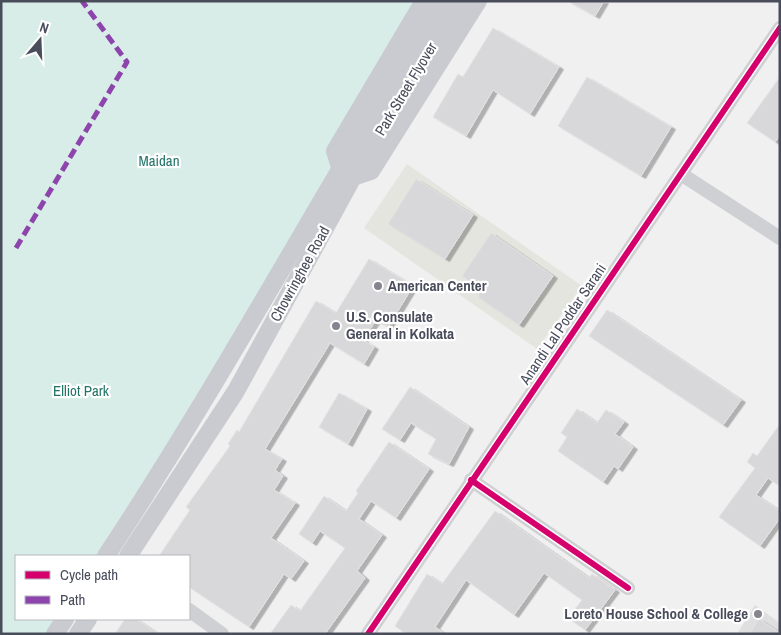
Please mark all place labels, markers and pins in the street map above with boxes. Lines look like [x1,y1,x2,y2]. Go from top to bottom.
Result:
place label: American Center [388,275,487,296]
marker: American Center [372,280,384,292]
place label: U.S. Consulate General in Kolkata [346,306,454,344]
marker: U.S. Consulate General in Kolkata [330,320,342,332]
place label: Loreto House School & College [564,603,748,624]
marker: Loreto House School & College [752,608,764,620]

